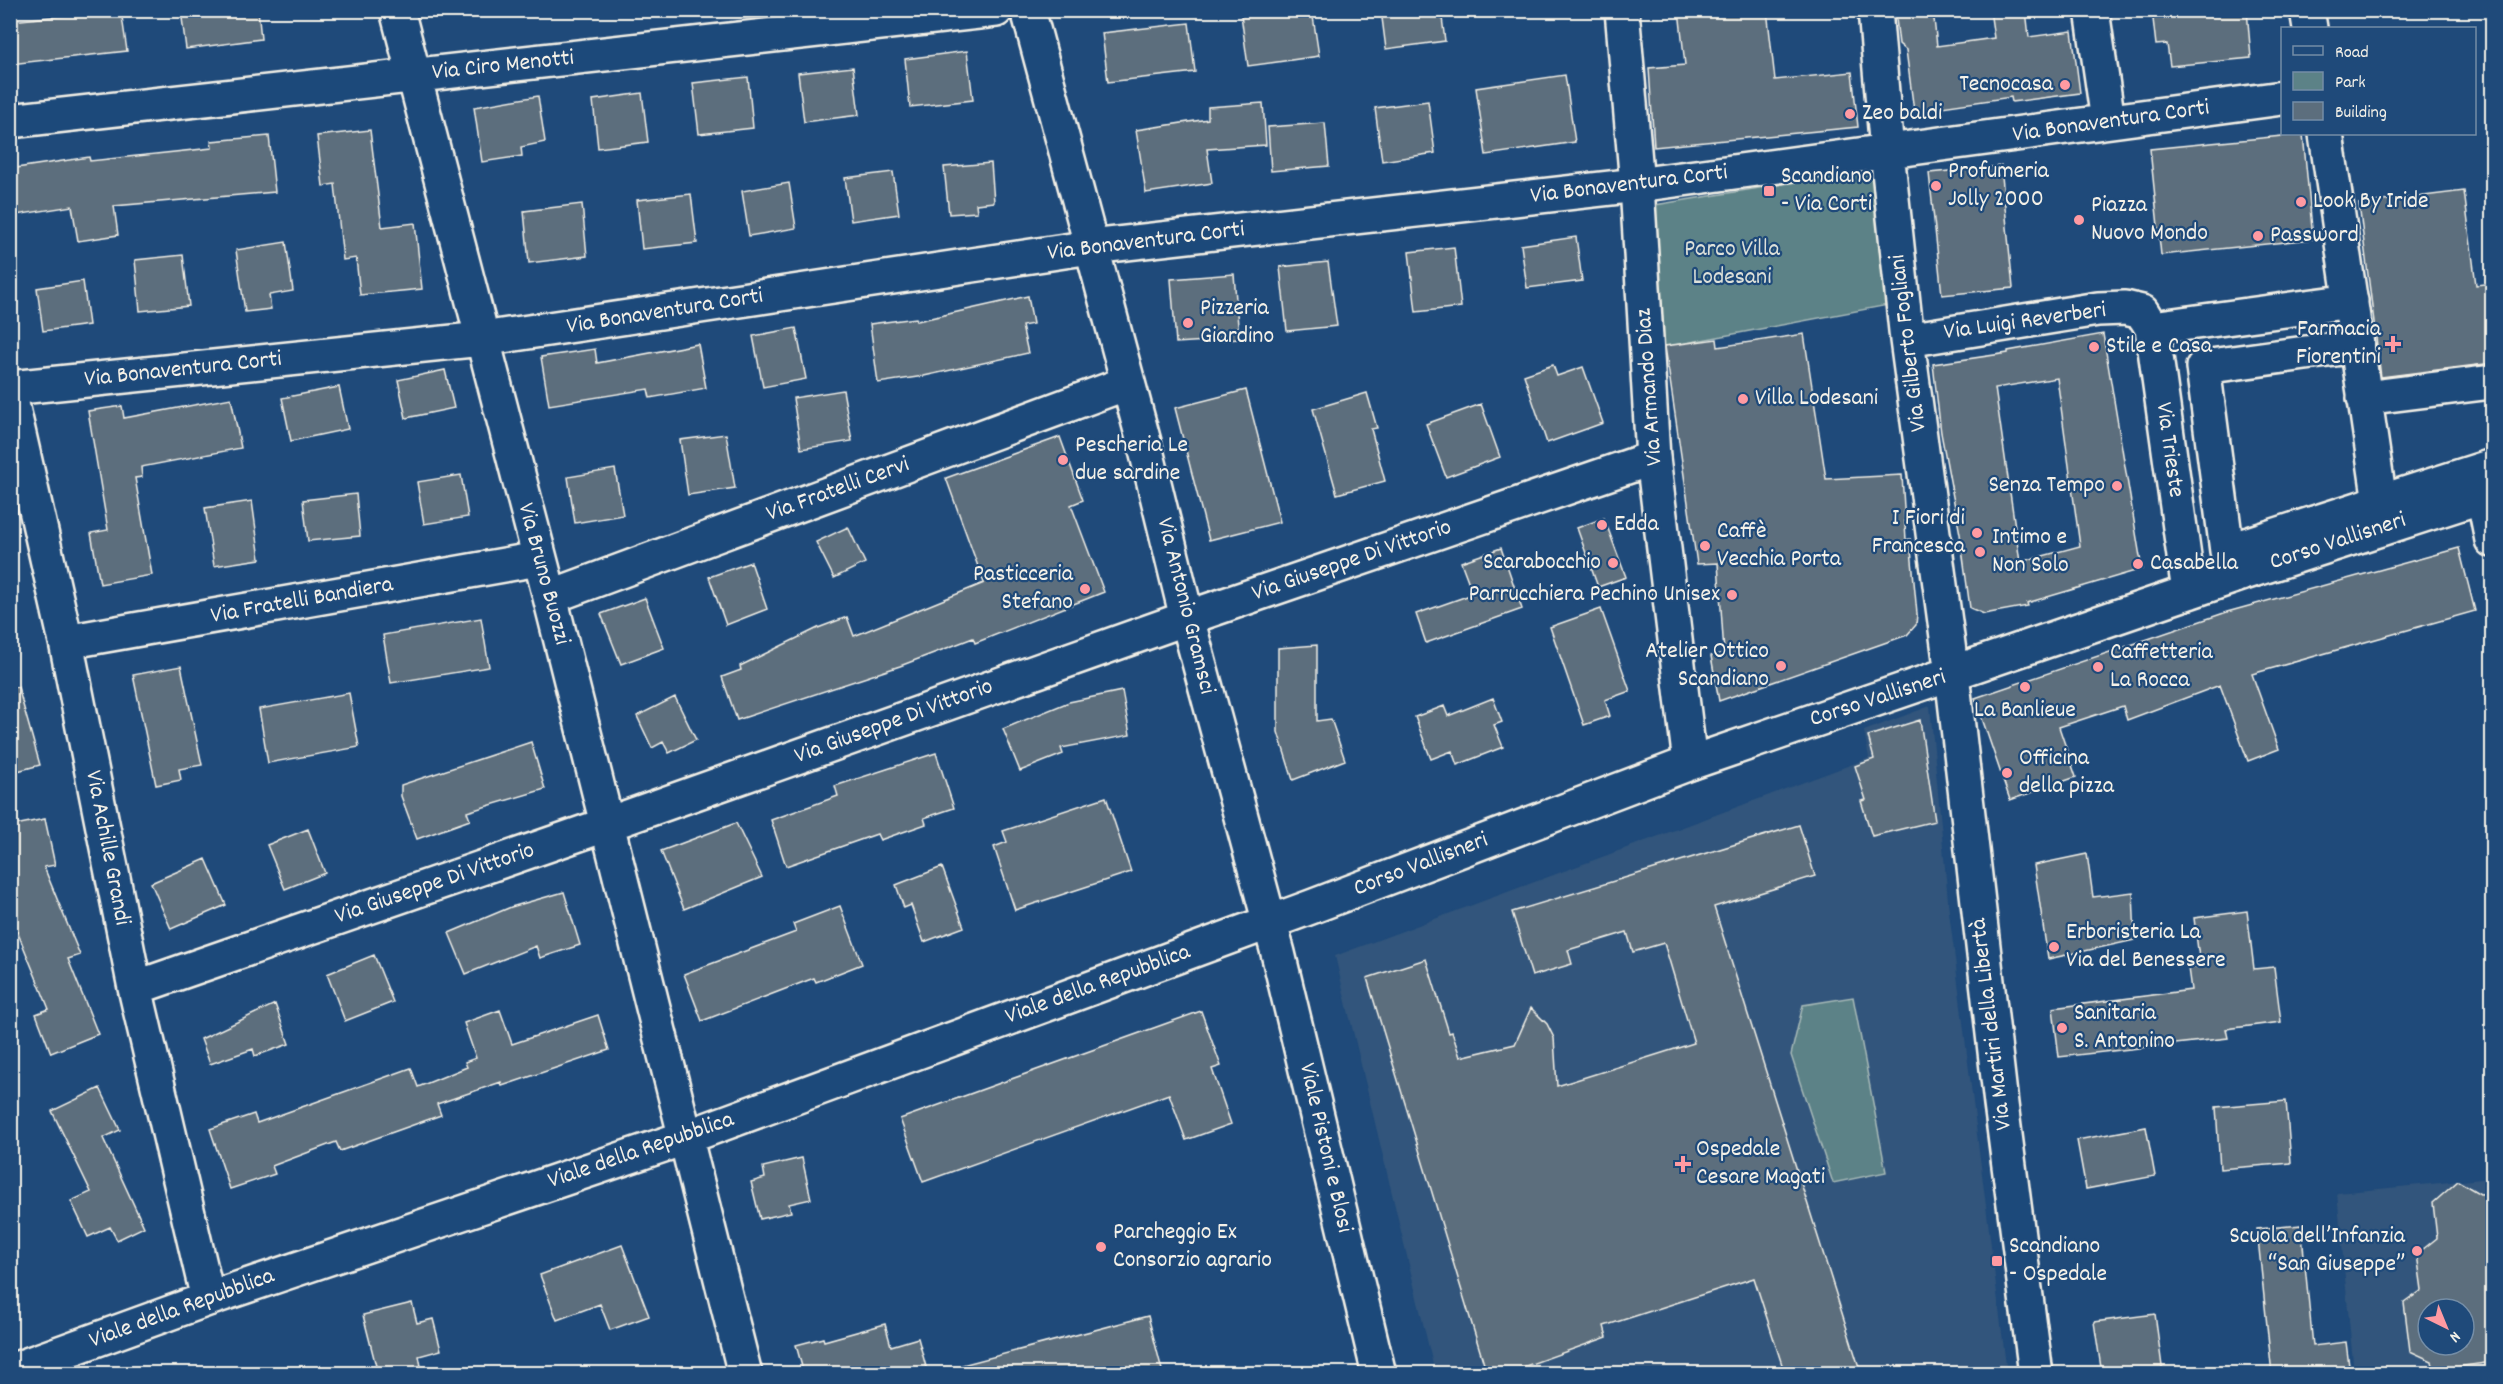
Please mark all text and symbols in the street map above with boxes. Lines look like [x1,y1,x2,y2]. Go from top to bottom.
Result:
legend [2281,27,2476,135]
text: Road [2335,41,2369,66]
street label: Via Ciro Menotti [430,42,576,90]
place label: Tecnocasa [1959,68,2054,102]
text: Park [2335,71,2366,96]
marker: Tecnocasa [2058,78,2072,92]
street label: Via Bonaventura Corti [2010,91,2212,153]
place label: Zeo baldi [1862,97,1942,131]
text: Building [2335,101,2387,126]
marker: Zeo baldi [1843,107,1857,121]
place label: Profumeria Jolly 2000 [1948,155,2050,217]
street label: Via Bonaventura Corti [1529,156,1729,214]
place label: Scandiano - Via Corti [1781,160,1872,222]
marker: Profumeria Jolly 2000 [1929,179,1943,193]
marker: Scandiano - Via Corti [1762,184,1776,198]
place label: Look By Iride [2313,185,2429,219]
place label: Piazza Nuovo Mondo [2091,189,2208,251]
marker: Look By Iride [2294,195,2308,209]
street label: Via Bonaventura Corti [1046,213,1246,271]
marker: Piazza Nuovo Mondo [2072,213,2086,227]
place label: Password [2270,219,2359,253]
marker: Password [2251,229,2265,243]
park label: Parco Villa Lodesani [1684,233,1780,295]
street label: Via Gilberto Fogliani [1881,252,1937,434]
street label: Via Bonaventura Corti [564,280,766,344]
place label: Pizzeria Giardino [1200,292,1274,354]
street label: Via Luigi Reverberi [1942,294,2108,350]
street label: Via Armando Diaz [1628,307,1672,467]
place label: Farmacia Fiorentini [2296,313,2382,375]
marker: Pizzeria Giardino [1181,316,1195,330]
place label: Stile e Casa [2106,330,2213,364]
marker: Farmacia Fiorentini [2386,337,2400,351]
marker: Stile e Casa [2087,340,2101,354]
street label: Via Bonaventura Corti [83,343,283,397]
place label: Villa Lodesani [1755,382,1878,416]
marker: Villa Lodesani [1736,392,1750,406]
street label: Via Trieste [2146,400,2192,500]
place label: Pescheria Le due sardine [1075,429,1188,491]
street label: Via Fratelli Cervi [762,448,914,532]
marker: Pescheria Le due sardine [1056,453,1070,467]
place label: Senza Tempo [1989,469,2105,503]
marker: Senza Tempo [2110,479,2124,493]
street label: Via Bruno Buozzi [508,499,578,649]
place label: I Fiori di Francesca [1872,502,1966,564]
street label: Corso Vallisneri [2266,504,2410,580]
place label: Edda [1614,508,1659,542]
street label: Via Giuseppe Di Vittorio [1248,511,1456,611]
street label: Via Antonio Gramsci [1147,514,1223,698]
place label: Caffè Vecchia Porta [1717,515,1842,577]
marker: Edda [1595,518,1609,532]
place label: Intimo e Non Solo [1992,521,2069,583]
marker: I Fiori di Francesca [1970,526,1984,540]
marker: Caffè Vecchia Porta [1698,539,1712,553]
marker: Intimo e Non Solo [1973,545,1987,559]
place label: Scarabocchio [1483,546,1601,580]
place label: Casabella [2150,547,2239,581]
marker: Scarabocchio [1606,556,1620,570]
marker: Casabella [2131,557,2145,571]
place label: Pasticceria Stefano [973,558,1074,620]
street label: Via Fratelli Bandiera [208,568,396,634]
place label: Parrucchiera Pechino Unisex [1468,578,1720,612]
marker: Pasticceria Stefano [1078,582,1092,596]
marker: Parrucchiera Pechino Unisex [1725,588,1739,602]
place label: Atelier Ottico Scandiano [1645,635,1769,697]
place label: Caffetteria La Rocca [2110,636,2213,698]
marker: Atelier Ottico Scandiano [1774,659,1788,673]
marker: Caffetteria La Rocca [2091,660,2105,674]
street label: Corso Vallisneri [1806,661,1950,737]
street label: Via Giuseppe Di Vittorio [790,670,998,774]
marker: La Banlieue [2018,680,2032,694]
place label: La Banlieue [1974,694,2076,728]
place label: Officina della pizza [2019,742,2115,804]
marker: Officina della pizza [2000,766,2014,780]
street label: Via Achille Grandi [75,768,139,928]
street label: Corso Vallisneri [1349,824,1493,906]
street label: Via Giuseppe Di Vittorio [331,834,539,934]
street label: Via Martiri della Libertà [1962,916,2022,1132]
place label: Erboristeria La Via del Benessere [2066,916,2226,978]
street label: Viale della Repubblica [1001,936,1196,1034]
marker: Erboristeria La Via del Benessere [2047,940,2061,954]
place label: Sanitaria S. Antonino [2074,997,2175,1059]
marker: Sanitaria S. Antonino [2055,1021,2069,1035]
street label: Viale Pistoni e Blosi [1289,1060,1361,1236]
street label: Viale della Repubblica [544,1103,739,1199]
place label: Ospedale Cesare Magati [1696,1133,1825,1195]
marker: Ospedale Cesare Magati [1674,1155,1692,1173]
place label: Parcheggio Ex Consorzio agrario [1113,1216,1272,1278]
place label: Scuola dell’Infanzia “San Giuseppe” [2229,1220,2406,1282]
place label: Scandiano - Ospedale [2009,1230,2107,1292]
marker: Parcheggio Ex Consorzio agrario [1094,1240,1108,1254]
marker: Scuola dell’Infanzia “San Giuseppe” [2410,1244,2424,1258]
marker: Scandiano - Ospedale [1990,1254,2004,1268]
street label: Viale della Repubblica [85,1260,280,1358]
north arrow [2416,1297,2476,1357]
text: N [2444,1325,2465,1347]

